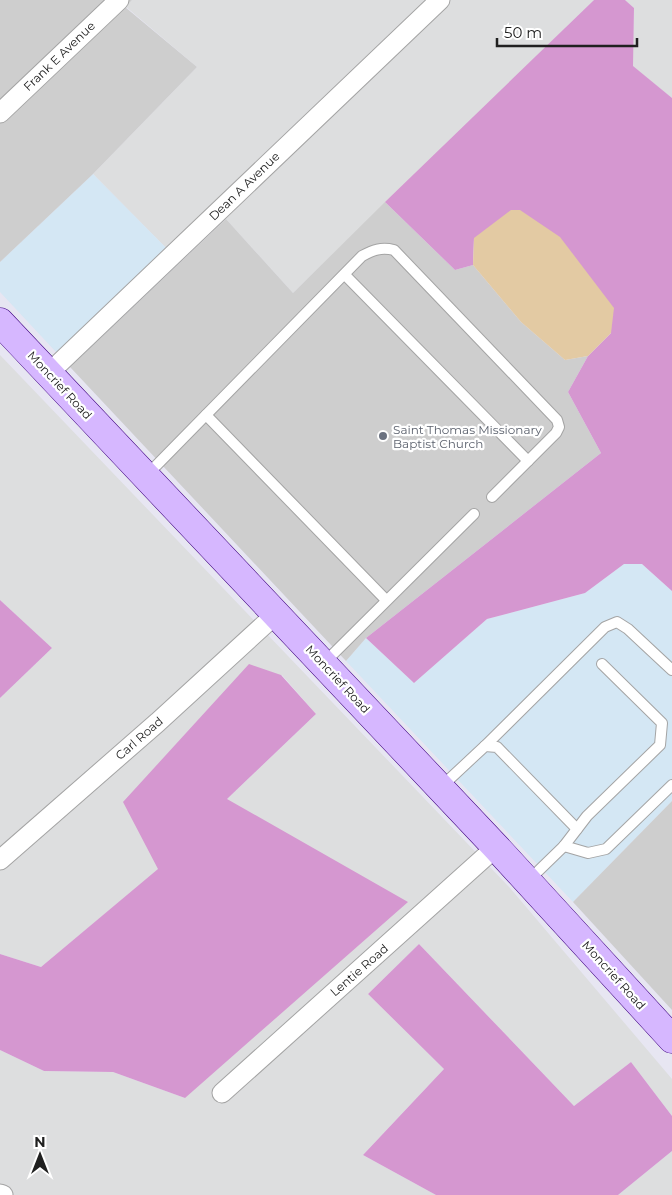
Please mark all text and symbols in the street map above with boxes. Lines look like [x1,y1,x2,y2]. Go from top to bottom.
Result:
scale bar [497,15,637,47]
street label: Frank E Avenue [20,18,98,94]
text: 50 m [504,23,542,42]
street label: Dean A Avenue [206,149,282,223]
street label: Moncrief Road [25,348,95,422]
place label: Saint Thomas Missionary Baptist Church [393,422,542,451]
marker: Saint Thomas Missionary Baptist Church [377,430,389,442]
street label: Moncrief Road [303,642,373,716]
street label: Carl Road [112,713,166,763]
street label: Moncrief Road [579,937,649,1013]
street label: Lentie Road [327,941,391,999]
north arrow [15,1130,65,1180]
text: N [34,1133,46,1151]

